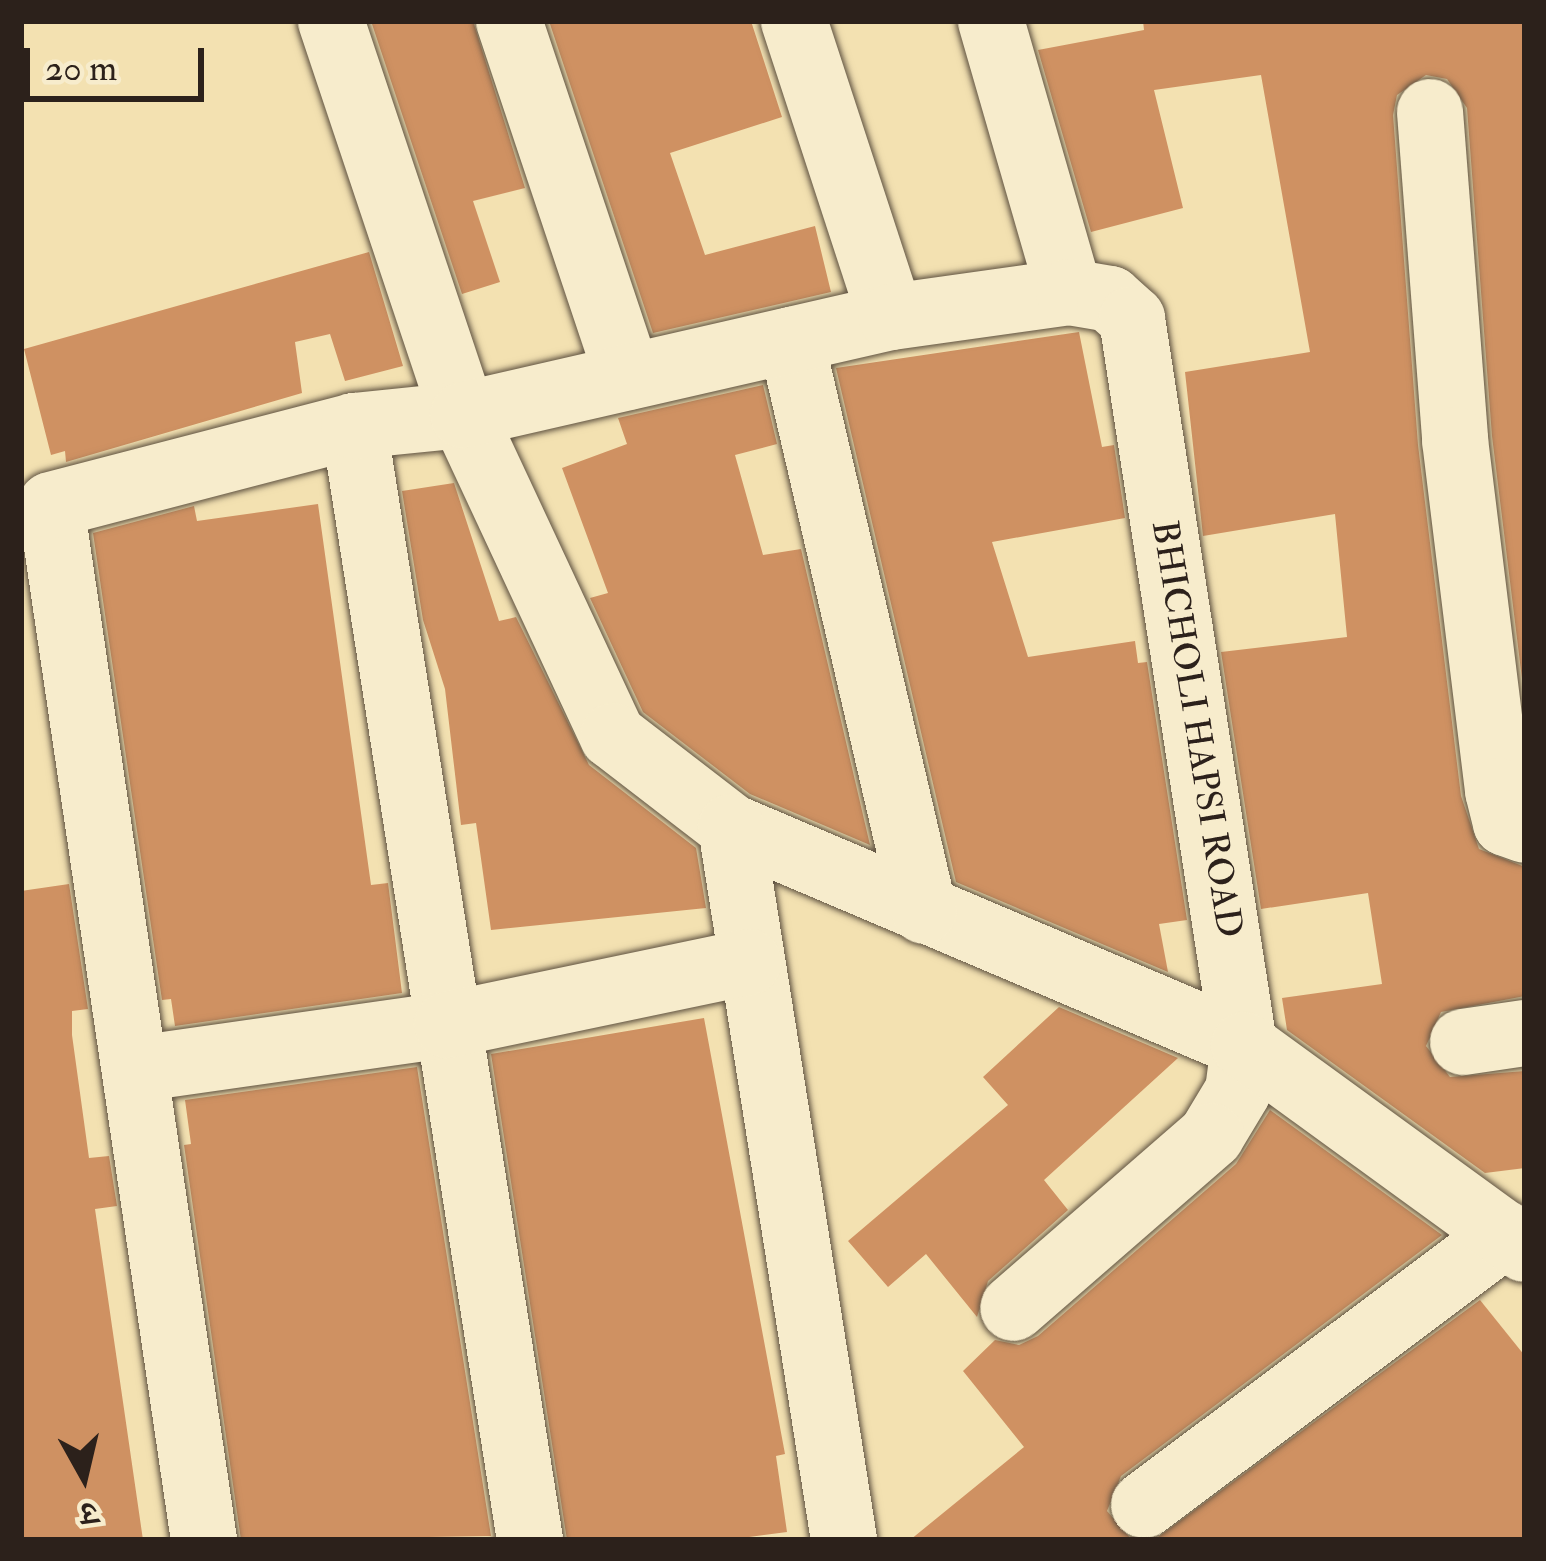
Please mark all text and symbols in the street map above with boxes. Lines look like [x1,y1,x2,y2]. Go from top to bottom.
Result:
scale bar [30,24,210,98]
text: 20 m [45,46,117,91]
street label: BHICHOLI HAPSI ROAD [1143,517,1251,941]
north arrow [24,1417,144,1537]
text: उ [78,1492,100,1535]

